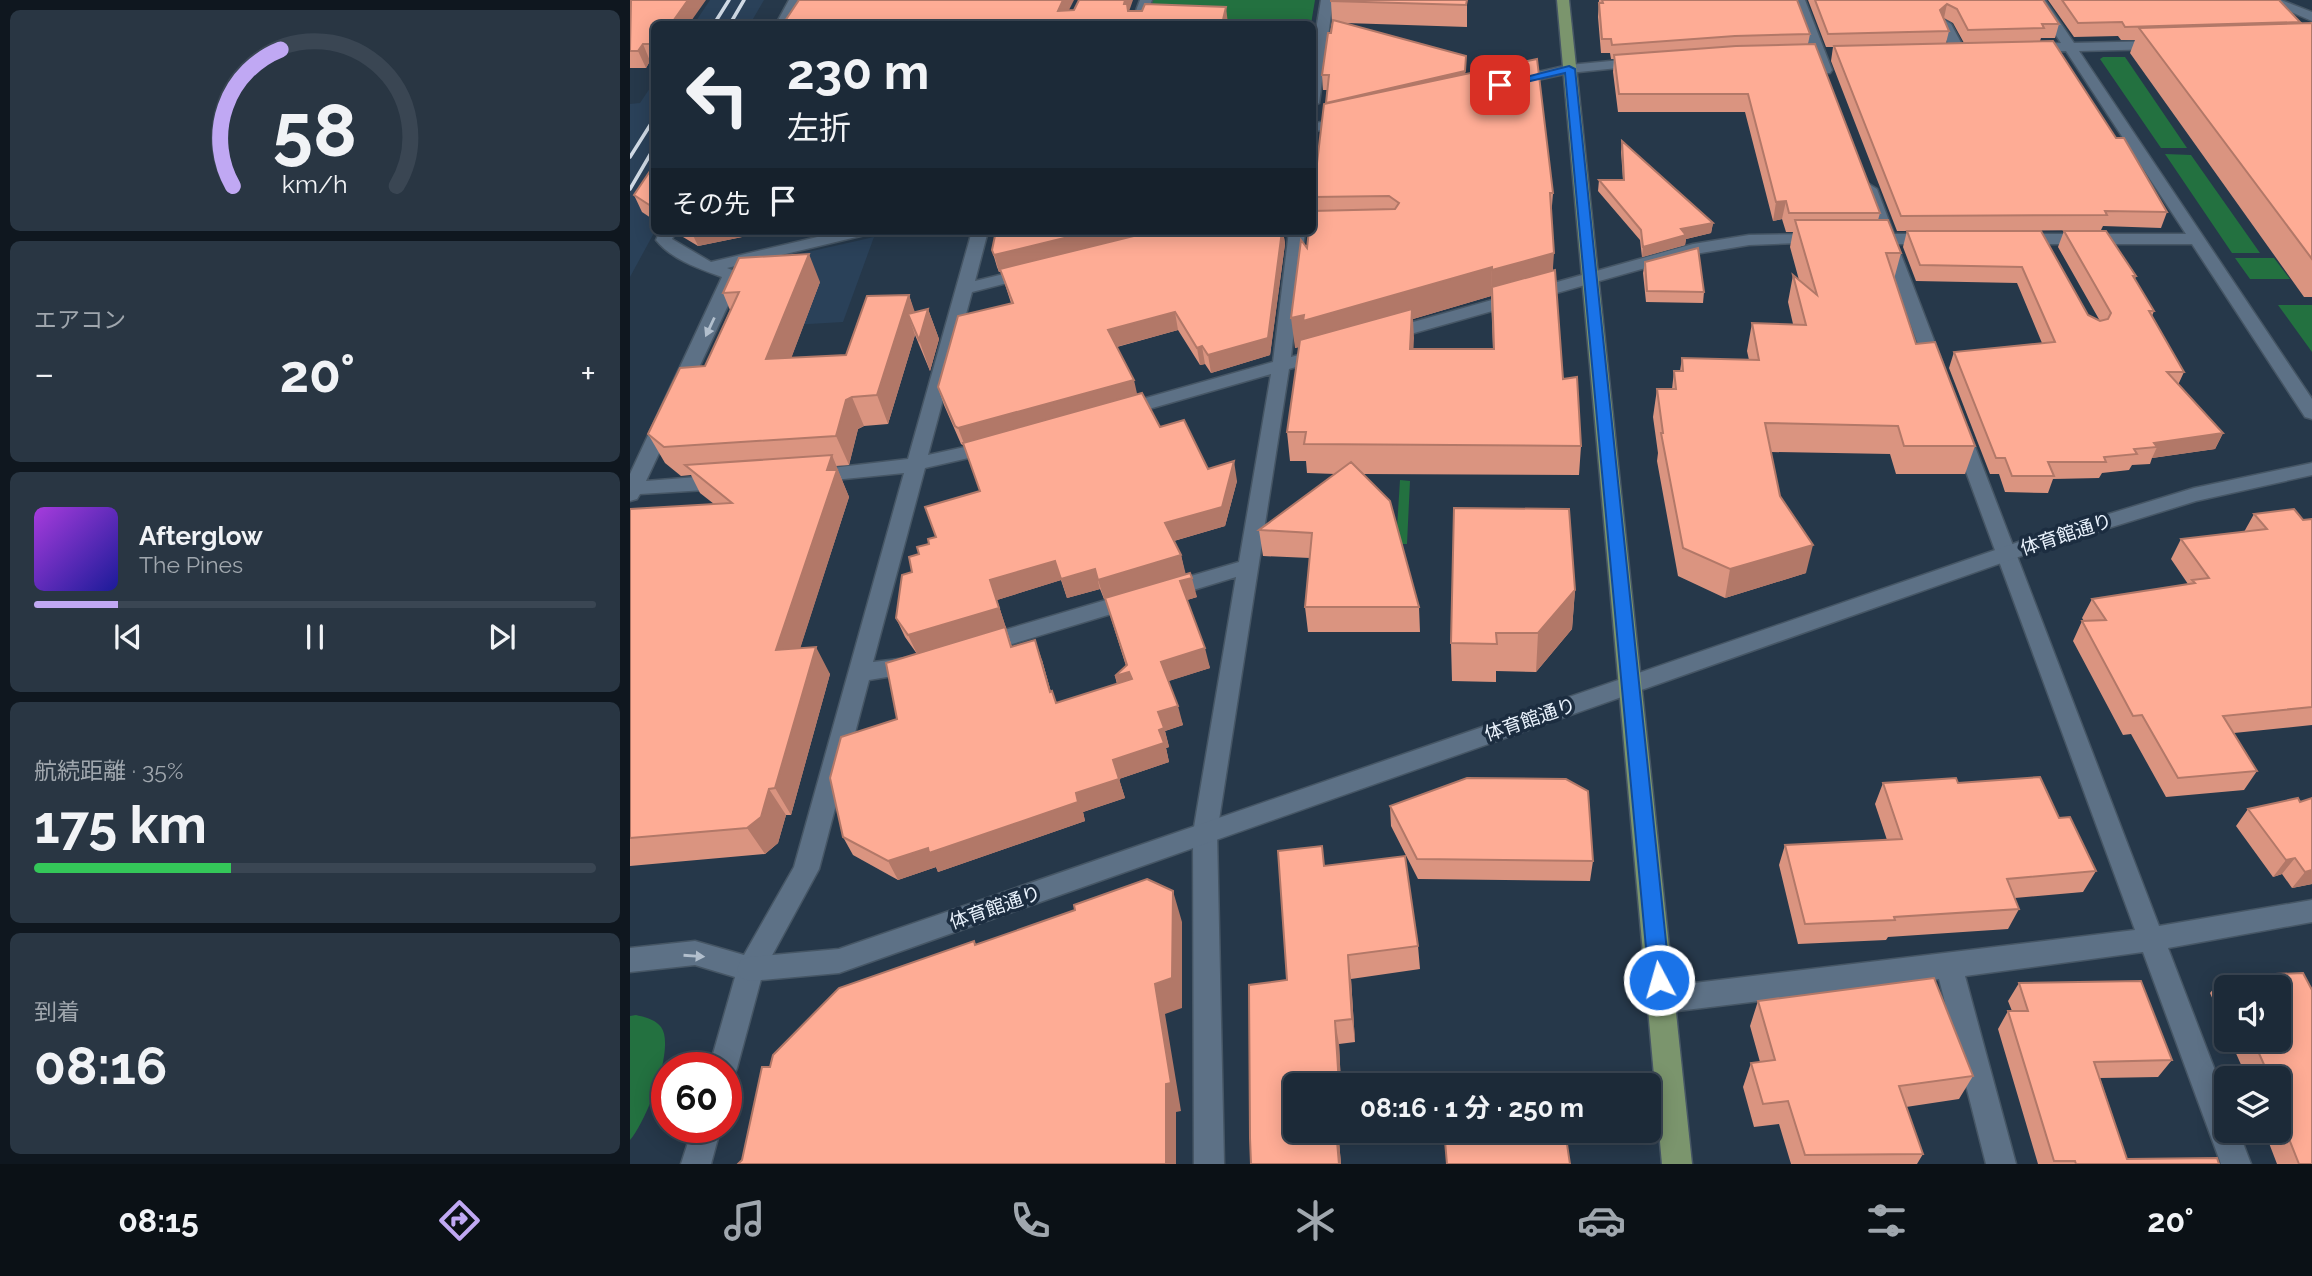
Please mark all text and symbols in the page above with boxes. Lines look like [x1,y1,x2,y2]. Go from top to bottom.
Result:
text: 230 m [787,43,929,100]
icon: left [672,49,763,140]
pin [1470,55,1530,115]
icon: arrive [1481,66,1519,104]
text: 58 [273,89,357,174]
text: 左折 [787,109,851,146]
text: km/h [282,169,348,199]
icon: arrive [764,182,802,220]
text: その先 [672,189,750,219]
text: エアコン [34,306,126,333]
one-way arrow [704,317,716,337]
text: 20° [280,343,355,404]
text: − [34,351,54,396]
text: + [580,351,596,396]
street label: 体育館通り [2017,509,2115,559]
text: Afterglow [139,521,263,551]
text: The Pines [139,551,243,578]
icon: previous [109,618,147,656]
icon: pause [296,618,334,656]
icon: next [483,618,521,656]
street label: 体育館通り [1481,693,1579,745]
text: 航続距離 · 35% [34,757,183,784]
text: 175 km [34,794,207,855]
street label: 体育館通り [946,881,1044,933]
position arrow [1622,943,1696,1017]
one-way arrow [683,951,705,962]
map controls [2214,975,2291,1143]
button: sound [2214,975,2291,1052]
text: 到着 [34,998,80,1025]
text: 08:16 [34,1035,167,1096]
speed limit sign: 60 [651,1052,742,1143]
button: layers [2214,1066,2291,1143]
text: 08:16 · 1 分 · 250 m [1360,1093,1584,1123]
icon: directions [435,1196,484,1245]
icon: music [720,1196,769,1245]
icon: phone [1006,1196,1055,1245]
icon: climate [1291,1196,1340,1245]
icon: car [1577,1196,1626,1245]
icon: filters [1862,1196,1911,1245]
text: 08:15 [118,1202,199,1239]
text: 20° [2147,1202,2194,1239]

